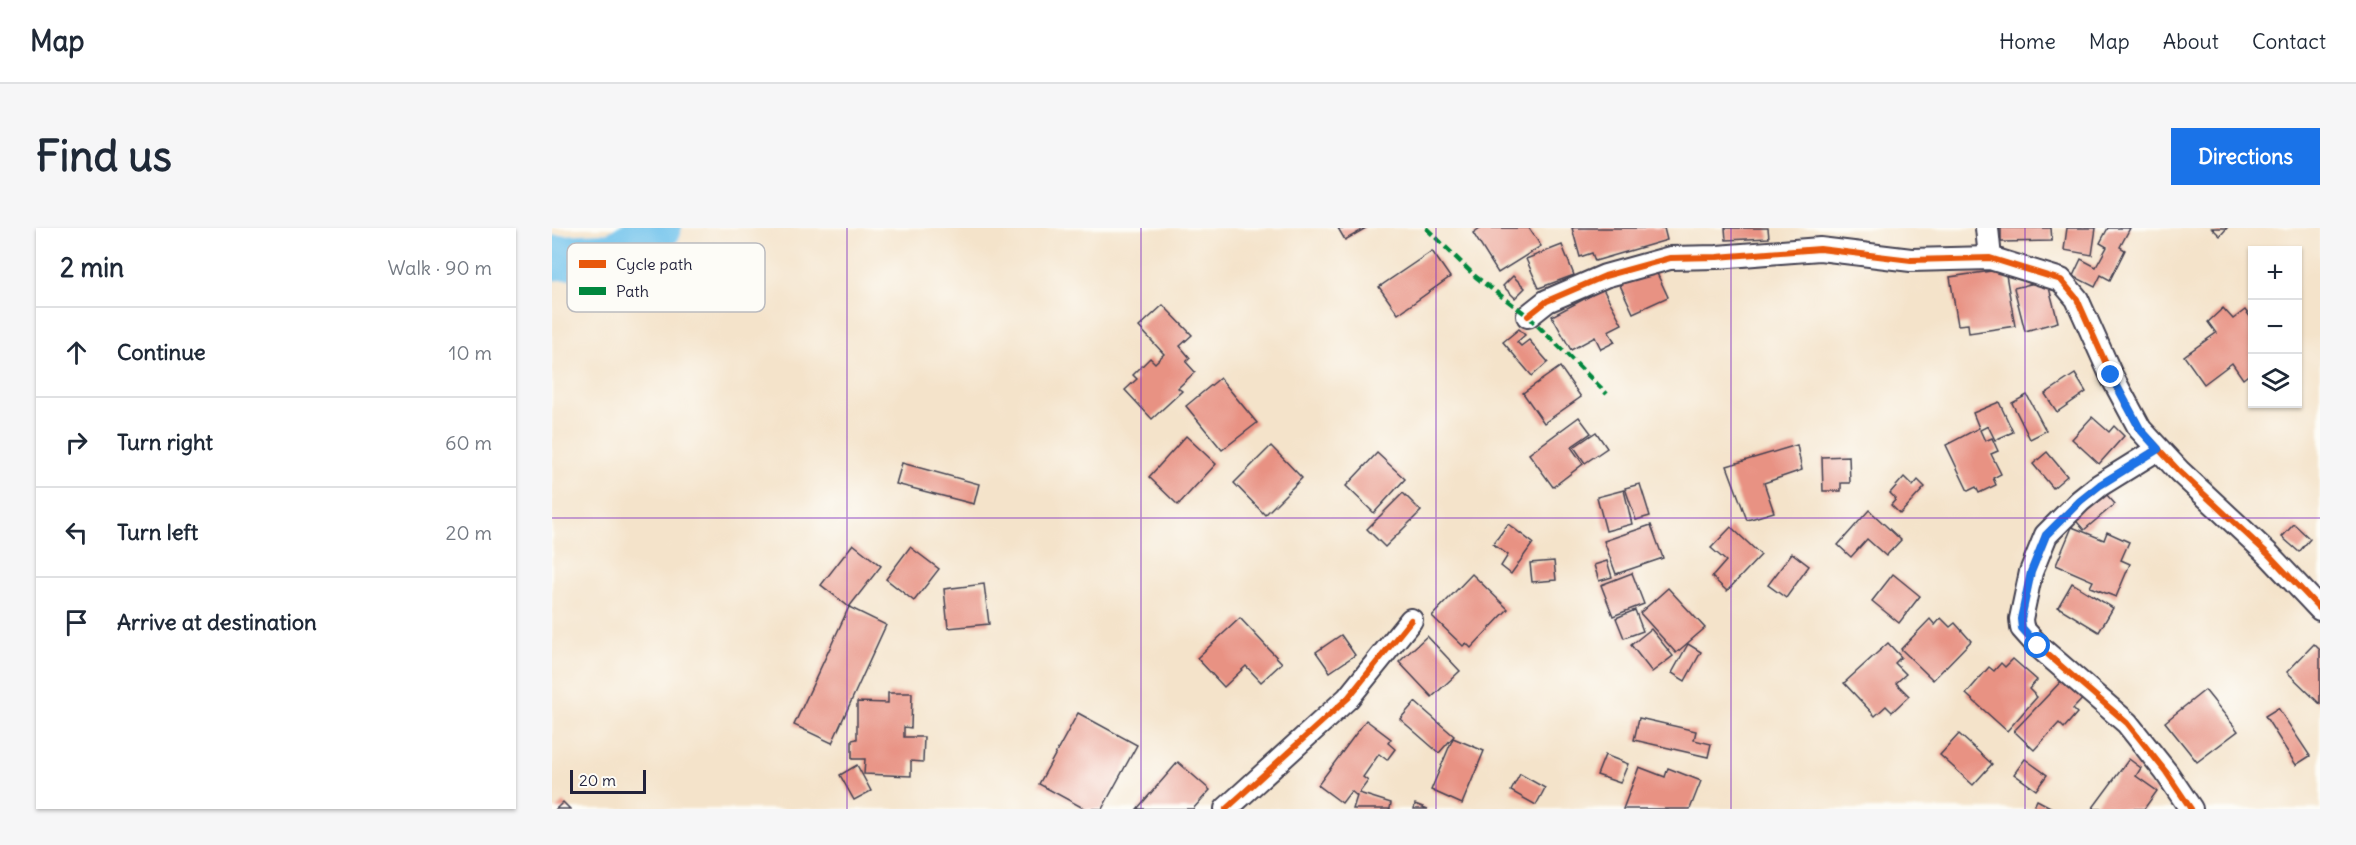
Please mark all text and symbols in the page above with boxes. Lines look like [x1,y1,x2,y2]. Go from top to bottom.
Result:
text: Map [30,23,84,59]
text: Home [1999,28,2056,55]
text: Map [2089,28,2130,55]
text: About [2163,28,2219,55]
text: Contact [2252,28,2326,55]
button: Directions [2171,128,2320,185]
text: Find us [36,130,172,182]
legend [567,243,765,312]
map controls [2248,246,2302,408]
button: + [2248,246,2302,300]
text: 2 min [60,251,124,284]
text: Cycle path [616,254,692,274]
text: Walk · 90 m [387,255,492,280]
text: Path [616,281,649,301]
button: − [2248,300,2302,354]
icon: ahead [60,336,93,369]
text: Continue [117,338,206,366]
text: 10 m [449,340,492,365]
button: layers [2248,354,2302,408]
route end [2097,361,2123,387]
icon: right [60,426,93,459]
text: Turn right [117,428,213,456]
text: 60 m [445,430,492,455]
icon: left [60,516,93,549]
text: Turn left [117,518,198,546]
text: 20 m [446,520,492,545]
icon: arrive [60,606,93,639]
text: Arrive at destination [117,608,317,636]
route start [2024,632,2050,658]
scale bar [570,767,646,794]
text: 20 m [579,770,616,790]

